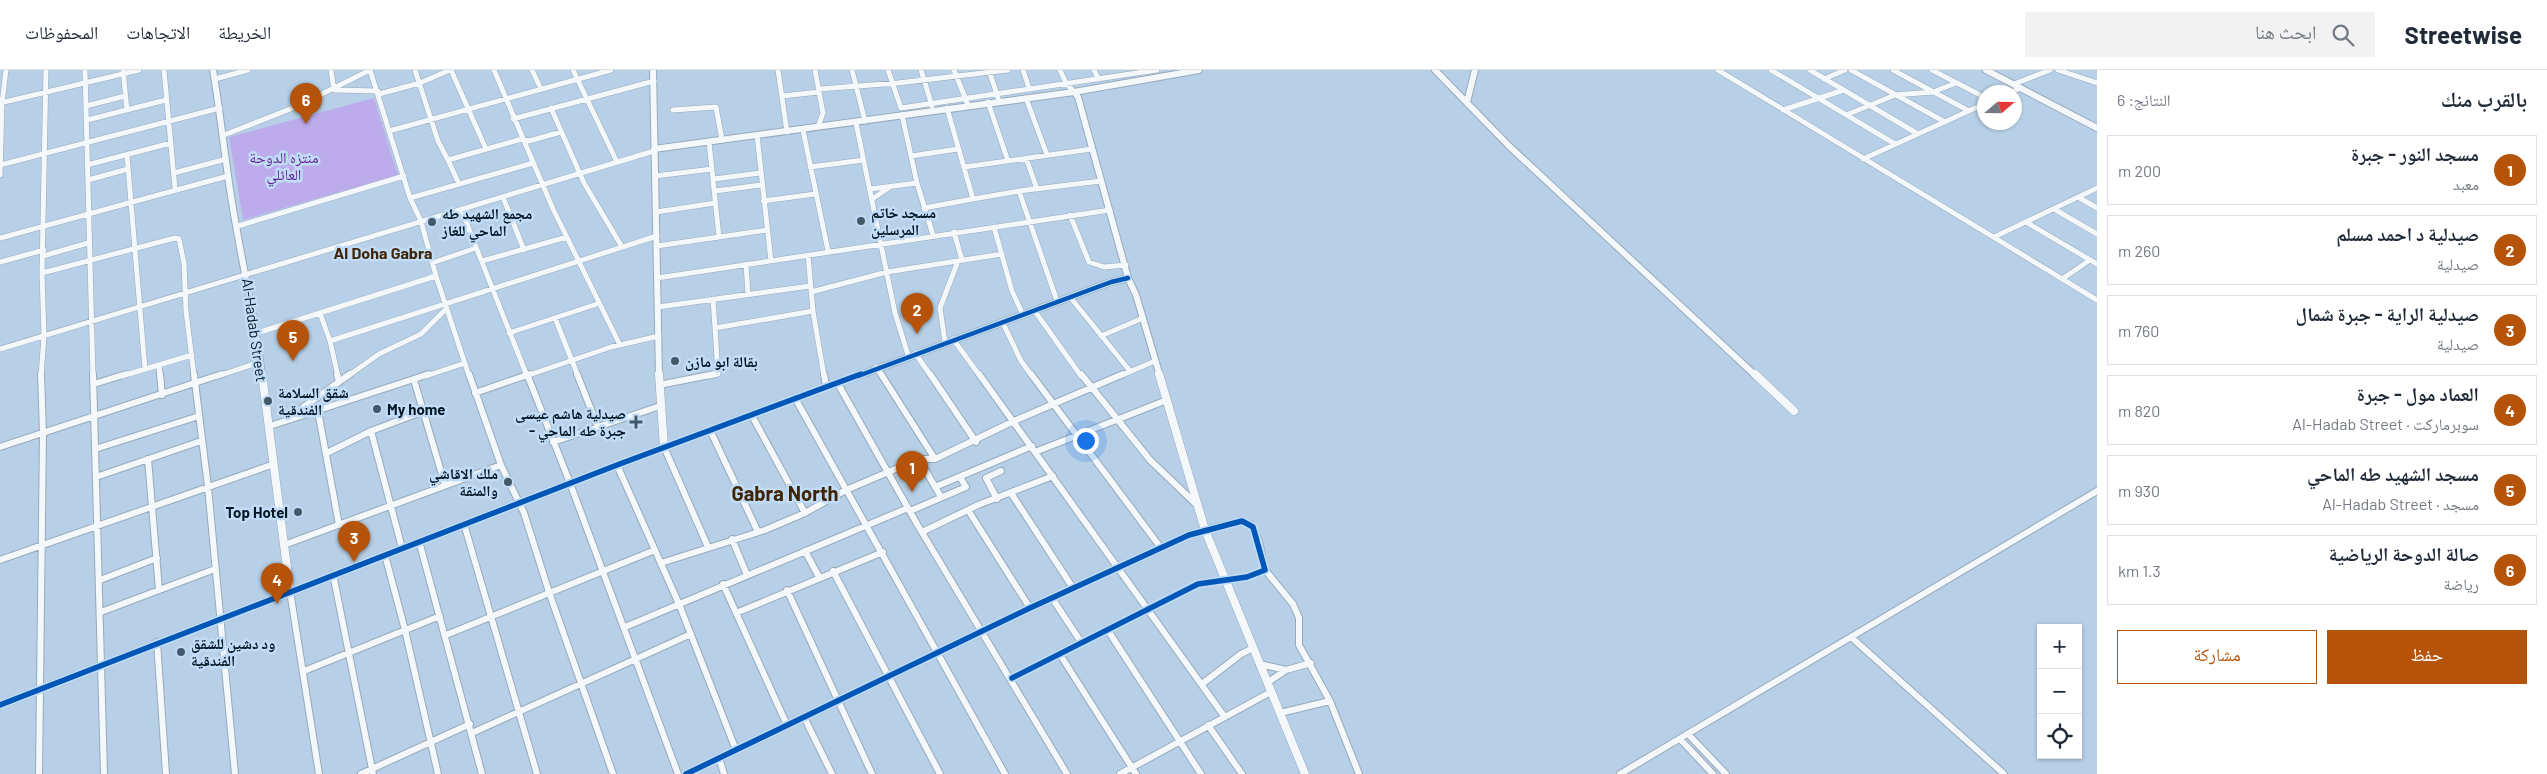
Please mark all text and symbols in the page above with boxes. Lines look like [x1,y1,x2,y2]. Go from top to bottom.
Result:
search box [2025,12,2375,57]
text: ابحث هنا [2255,20,2317,43]
text: Streetwise [2405,20,2522,49]
text: المحفوظات [25,21,98,43]
text: الاتجاهات [126,21,190,43]
text: الخريطة [218,21,271,43]
icon: search [2329,21,2357,49]
pin: 6 [290,83,322,124]
north arrow [1977,85,2022,130]
text: بالقرب منك [2441,86,2527,111]
text: النتائج: 6 [2117,90,2171,109]
text: مسجد النور - جبرة [2351,142,2479,165]
park label: منتزه الدوحة العائلي [249,148,319,187]
text: 200 m [2118,161,2161,180]
text: 1 [2507,161,2513,180]
text: معبد [2453,174,2479,193]
place label: مسجد خاتم المرسلين [871,203,936,239]
place label: مجمع الشهيد طه الماحي للغاز [441,204,532,243]
marker: مسجد خاتم المرسلين [855,215,867,227]
marker: مجمع الشهيد طه الماحي للغاز [426,216,438,228]
text: صيدلية د احمد مسلم [2336,222,2479,245]
text: 260 m [2118,241,2160,260]
text: 2 [2506,241,2514,260]
district label: Al Doha Gabra [334,243,432,262]
text: صيدلية [2437,254,2479,273]
street label: Al-Hadab Street [239,277,271,383]
pin: 2 [901,293,933,334]
text: صيدلية الراية - جبرة شمال [2296,302,2479,325]
pin: 5 [277,320,309,361]
text: 760 m [2118,321,2159,340]
text: 3 [2506,321,2514,340]
text: صيدلية [2437,334,2479,353]
place label: بقالة ابو مازن [685,352,758,371]
marker: بقالة ابو مازن [669,355,681,367]
text: العماد مول - جبرة [2357,382,2479,405]
place label: شقق السلامة الفندقية [278,383,349,418]
marker: شقق السلامة الفندقية [262,395,274,407]
place label: My home [387,400,445,418]
text: 820 m [2118,401,2160,420]
text: 4 [2505,401,2515,420]
marker: My home [371,403,383,415]
place label: صيدلية هاشم عيسى - جبرة طه الماحي [515,404,626,443]
text: سوبرماركت · Al-Hadab Street [2292,414,2479,433]
marker: صيدلية هاشم عيسى - جبرة طه الماحي [630,416,642,428]
your location [1073,428,1099,454]
pin: 1 [896,451,928,492]
text: مسجد الشهيد طه الماحي [2307,462,2479,485]
place label: ملك الاقاشي والمنقة [429,464,498,499]
marker: ملك الاقاشي والمنقة [502,476,514,488]
district label: Gabra North [732,481,838,505]
text: 930 m [2118,481,2160,500]
text: 5 [2506,481,2514,500]
text: مسجد · Al-Hadab Street [2322,494,2479,513]
place label: Top Hotel [226,503,288,521]
marker: Top Hotel [292,506,304,518]
pin: 3 [338,521,370,562]
text: صالة الدوحة الرياضية [2329,542,2479,565]
text: 1.3 km [2118,561,2161,580]
text: 6 [2506,561,2514,580]
pin: 4 [261,563,293,604]
text: رياضة [2443,574,2479,593]
map controls [2037,624,2082,759]
button: + [2037,624,2082,669]
button: مشاركة [2117,630,2317,684]
button: حفظ [2327,630,2527,684]
place label: ود دشين للشقق الفندقية [191,634,275,669]
marker: ود دشين للشقق الفندقية [175,646,187,658]
button: − [2037,669,2082,714]
button: locate [2037,714,2082,759]

